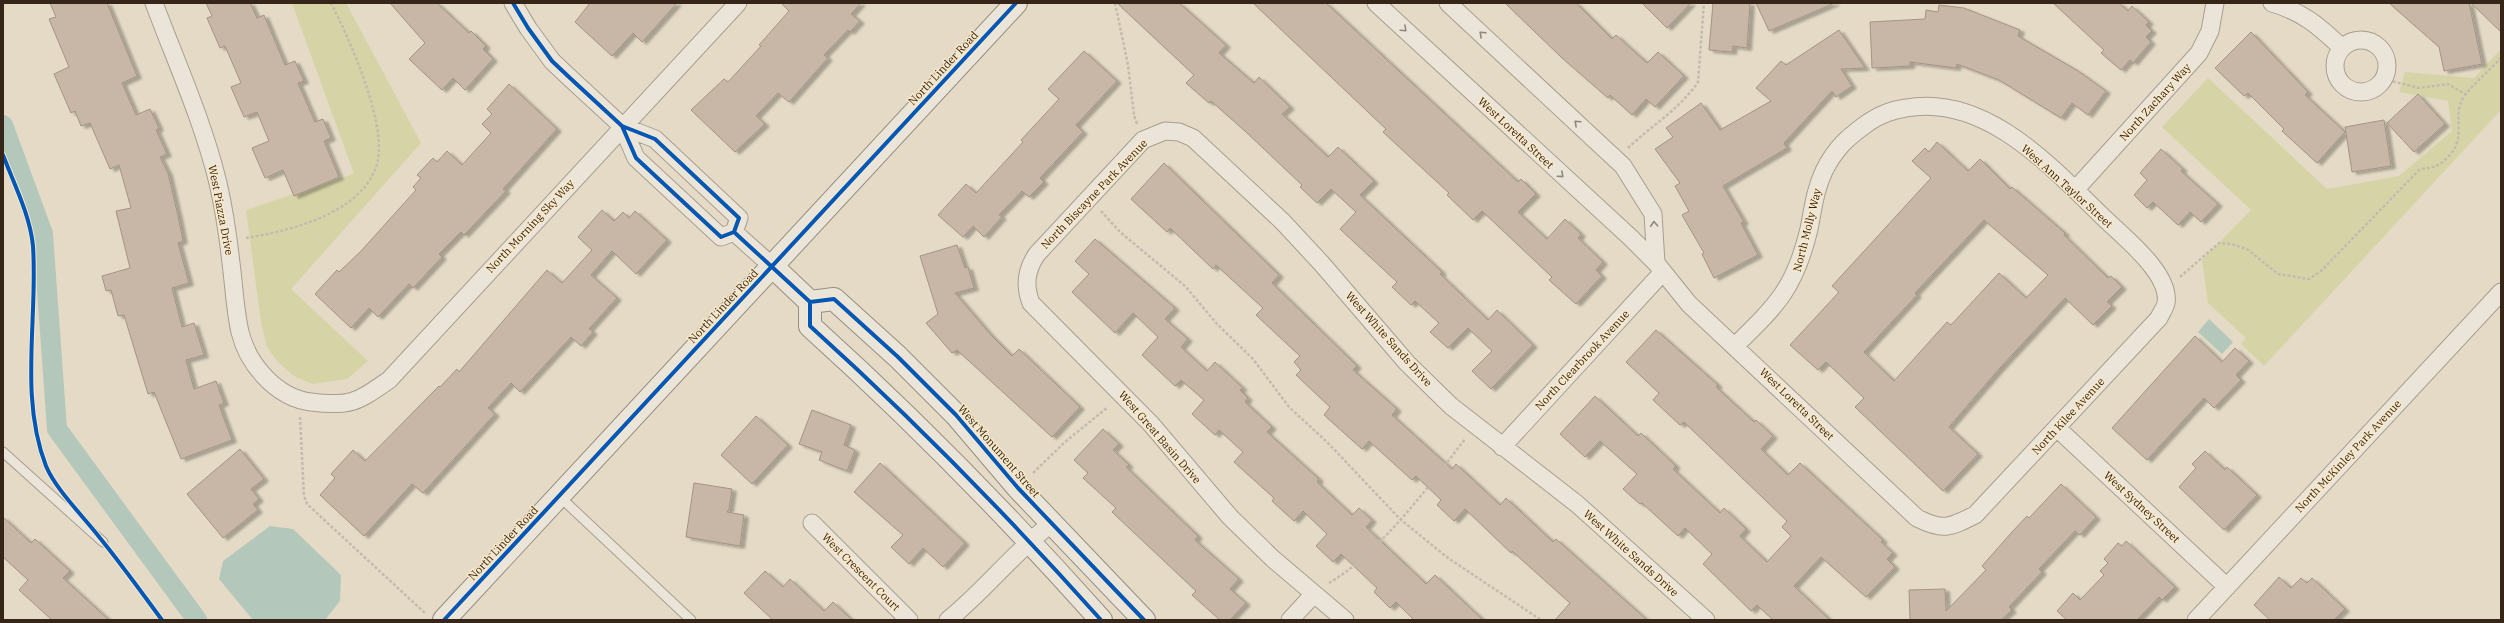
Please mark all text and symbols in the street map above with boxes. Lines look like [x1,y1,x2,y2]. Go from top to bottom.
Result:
one-way arrow [1399,25,1407,32]
street label: North Linder Road [905,28,981,108]
one-way arrow [1479,31,1487,39]
street label: North Zachary Way [2116,60,2194,144]
street label: West Loretta Street [1475,94,1557,172]
one-way arrow [1574,121,1581,128]
street label: North Biscayne Park Avenue [1038,136,1150,252]
street label: West Ann Taylor Street [2018,141,2116,231]
street label: West Piazza Drive [205,164,237,256]
one-way arrow [1556,170,1564,178]
street label: North Morning Sky Way [483,176,577,276]
street label: North Molly Way [1790,187,1824,273]
one-way arrow [1650,221,1658,227]
street label: North Linder Road [685,266,761,346]
street label: West White Sands Drive [1343,289,1435,389]
street label: North Clearbrook Avenue [1532,307,1632,413]
street label: West Loretta Street [1757,365,1837,443]
street label: North Kilee Avenue [2029,374,2107,458]
street label: West Great Basin Drive [1116,388,1204,486]
street label: North McKinley Park Avenue [2292,397,2404,515]
street label: West Monument Street [955,402,1043,500]
street label: West Sydney Street [2101,468,2183,546]
street label: North Linder Road [465,503,541,583]
street label: West White Sands Drive [1581,507,1681,599]
street label: West Crescent Court [819,530,903,614]

